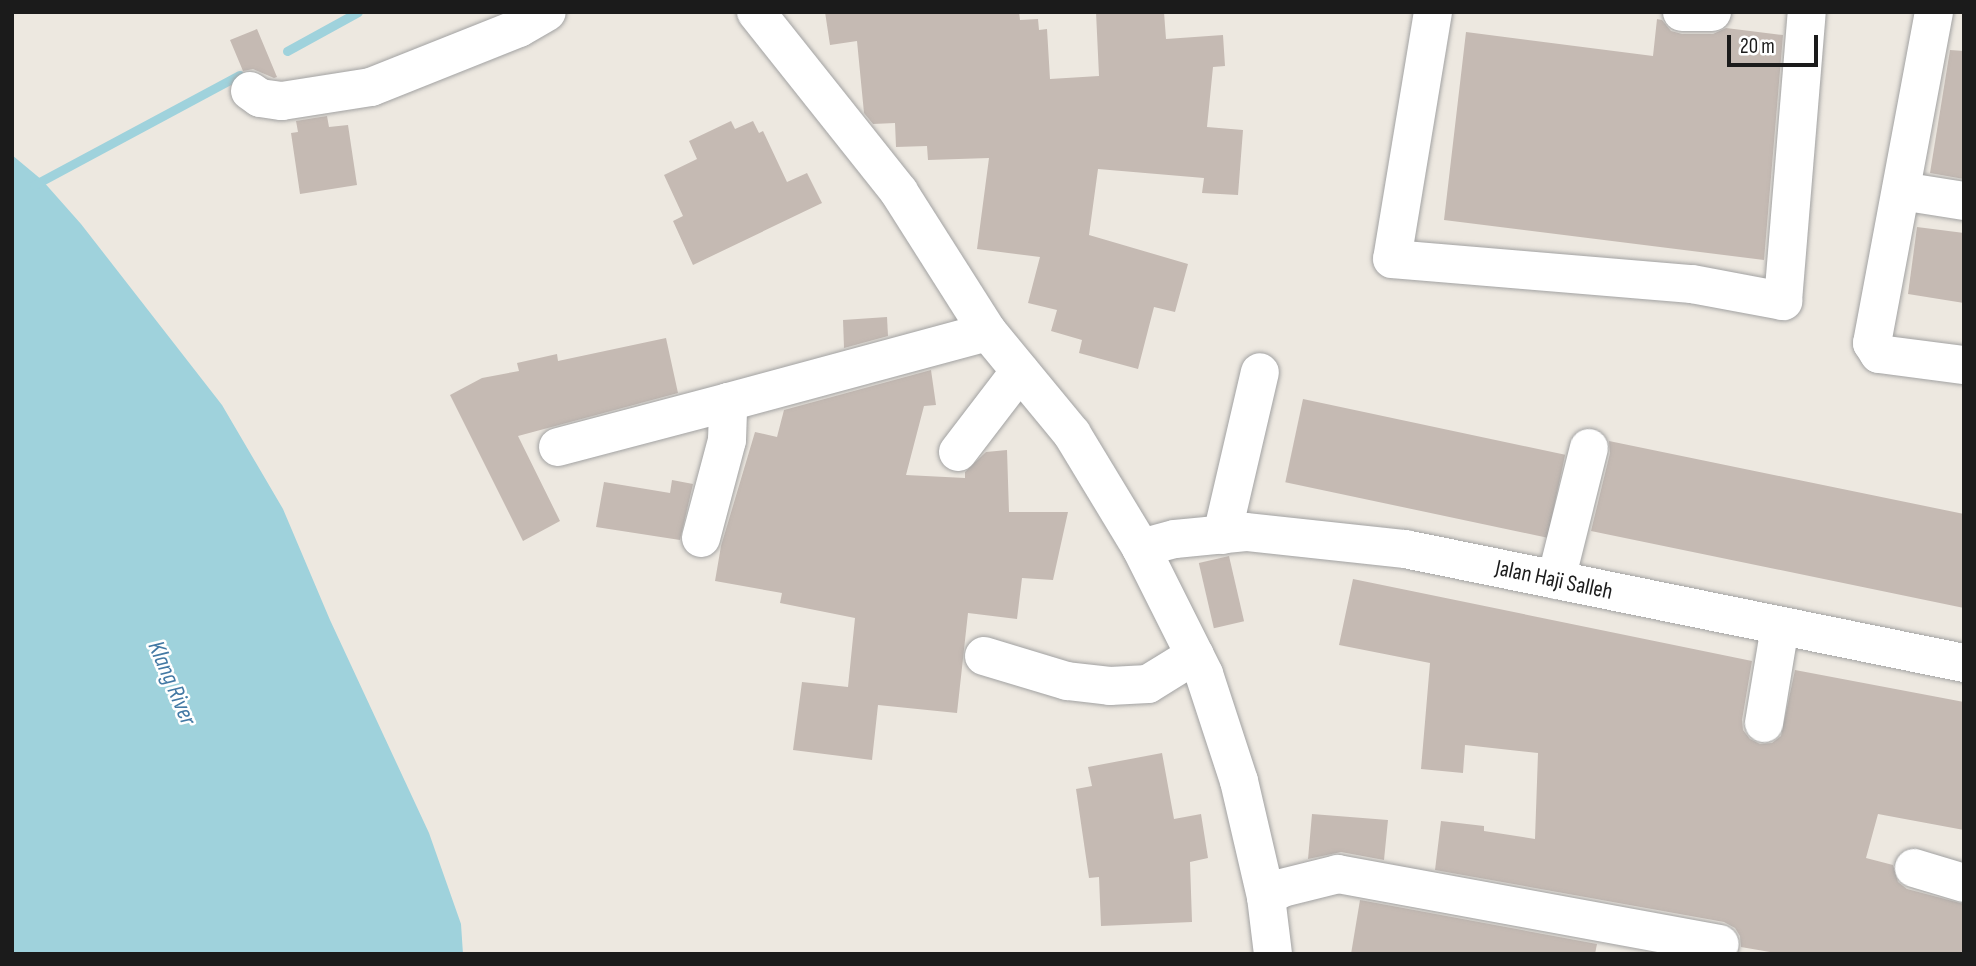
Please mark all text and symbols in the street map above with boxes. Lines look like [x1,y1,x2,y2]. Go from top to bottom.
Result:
scale bar [1731,21,1822,65]
text: 20 m [1740,34,1775,59]
street label: Jalan Haji Salleh [1493,554,1615,606]
water label: Klang River [141,637,203,729]

